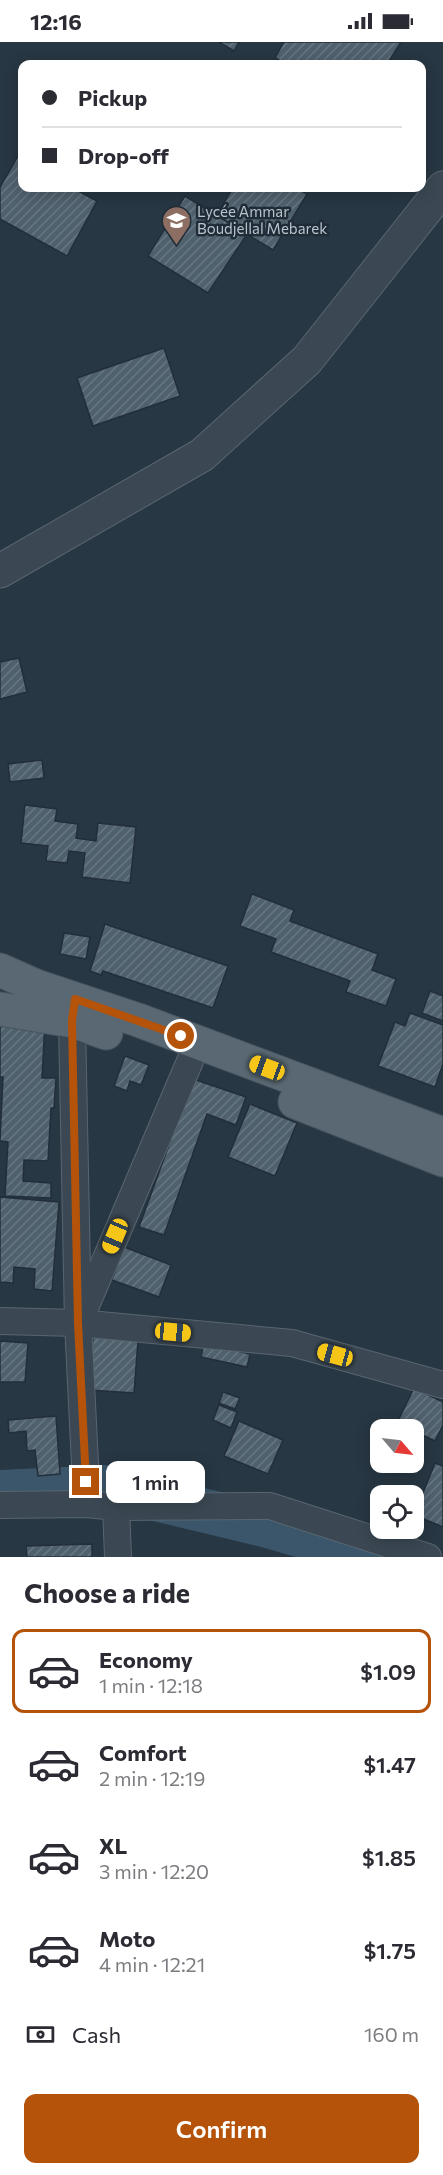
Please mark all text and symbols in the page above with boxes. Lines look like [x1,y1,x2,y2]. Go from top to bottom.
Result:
text: 12:16 [30,8,82,35]
text: Pickup [78,84,147,111]
text: Drop-off [78,142,169,169]
place label: Lycée Ammar Boudjellal Mebarek [197,202,327,237]
school or university icon: Lycée Ammar Boudjellal Mebarek [160,204,192,246]
route start [167,1022,194,1049]
car [247,1053,287,1083]
car [100,1216,130,1256]
car [154,1321,192,1343]
car [315,1342,355,1368]
north arrow [370,1419,424,1473]
map controls [370,1419,424,1539]
callout: 1 min [107,1461,206,1503]
route end [72,1468,99,1495]
text: 1 min [132,1470,179,1494]
button: locate [370,1485,424,1539]
text: Choose a ride [24,1576,190,1609]
icon: car [27,1644,81,1698]
text: Economy [99,1646,193,1673]
text: $1.09 [360,1658,416,1685]
text: 1 min · 12:18 [99,1673,203,1697]
icon: car [27,1737,81,1791]
text: Comfort [99,1739,187,1766]
text: $1.47 [363,1751,416,1778]
text: 2 min · 12:19 [99,1766,205,1790]
icon: car [27,1830,81,1884]
text: XL [99,1832,127,1859]
text: $1.85 [362,1844,416,1871]
text: 3 min · 12:20 [99,1859,209,1883]
icon: car [27,1923,81,1977]
text: Moto [99,1925,155,1952]
text: $1.75 [364,1937,416,1964]
text: 4 min · 12:21 [99,1952,205,1976]
icon: cash [24,2018,57,2051]
text: Cash [72,2021,121,2048]
text: 160 m [364,2022,419,2046]
button: Confirm [24,2094,419,2163]

